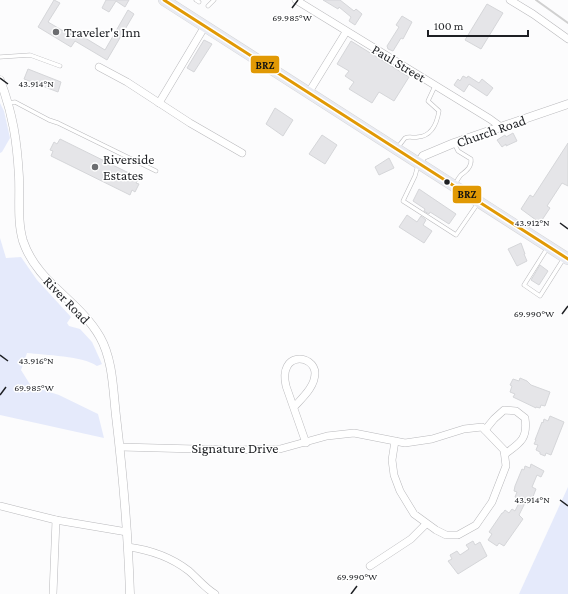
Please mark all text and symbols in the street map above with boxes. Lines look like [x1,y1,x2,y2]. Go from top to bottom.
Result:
text: 69.985°W [272,12,313,23]
scale bar [428,12,528,38]
text: 100 m [434,19,464,33]
place label: Traveler's Inn [64,24,141,40]
marker: Traveler's Inn [51,27,61,37]
street label: Paul Street [369,41,429,85]
line badge: BRZ [250,55,280,74]
text: BRZ [256,59,275,71]
text: 43.914°N [18,78,54,89]
street label: Church Road [454,111,528,150]
place label: Riverside Estates [103,151,154,183]
marker: Riverside Estates [90,162,100,172]
unlabelled marker [442,177,452,187]
line badge: BRZ [452,185,482,204]
text: BRZ [458,188,477,200]
text: 43.912°N [514,217,550,228]
street label: River Road [40,273,94,328]
text: 69.990°W [514,308,555,319]
text: 43.916°N [18,355,54,366]
text: 69.985°W [14,382,55,393]
street label: Signature Drive [192,440,278,456]
text: 43.914°N [514,494,550,505]
text: 69.990°W [337,571,378,582]

